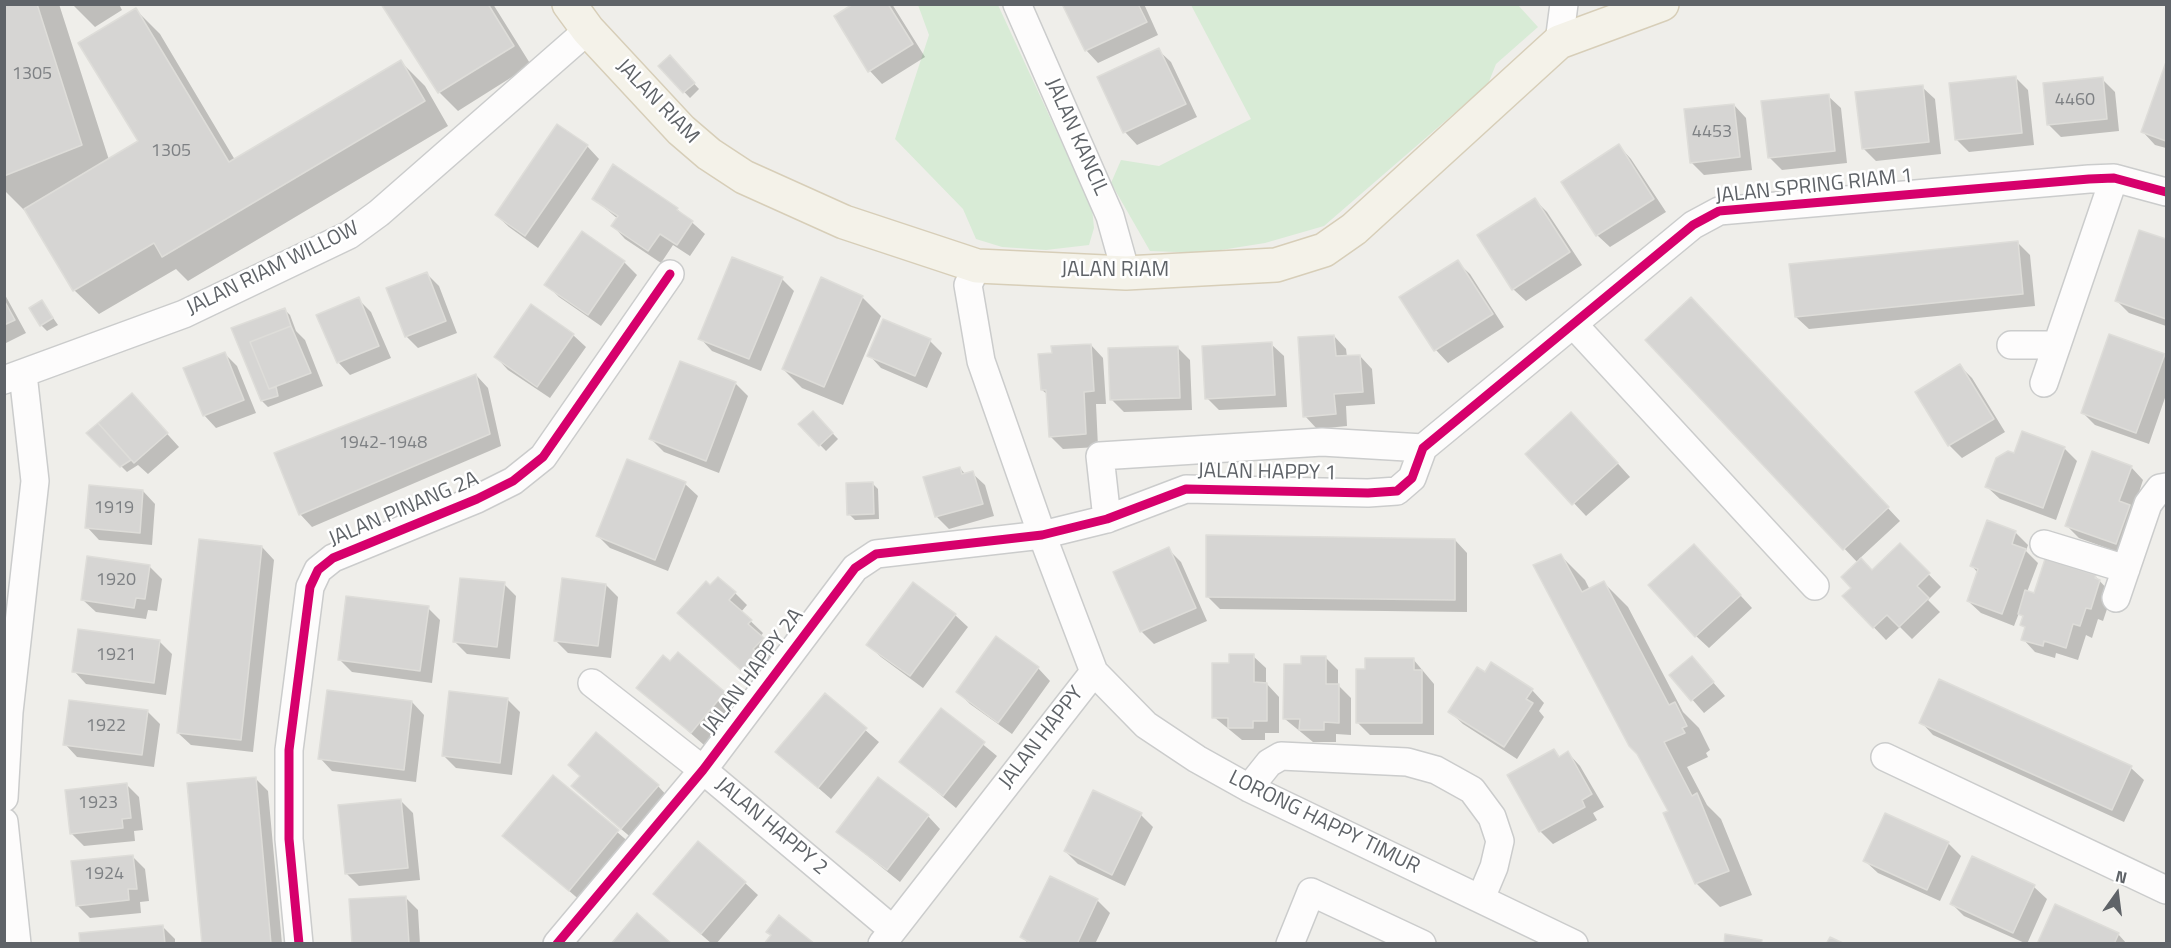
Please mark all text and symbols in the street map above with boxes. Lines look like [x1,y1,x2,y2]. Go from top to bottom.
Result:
street label: JALAN RIAM [610,54,704,150]
house number: 1305 [12,64,52,86]
street label: JALAN KANCIL [1039,75,1113,199]
house number: 4460 [2055,90,2095,112]
house number: 4453 [1692,122,1732,144]
house number: 1305 [151,141,191,163]
street label: JALAN SPRING RIAM 1 [1714,164,1914,210]
street label: JALAN RIAM WILLOW [183,216,363,322]
street label: JALAN RIAM [1061,258,1169,284]
house number: 1942-1948 [339,433,427,455]
street label: JALAN HAPPY 1 [1197,459,1337,487]
street label: JALAN PINANG 2A [325,467,483,553]
house number: 1919 [94,498,134,520]
house number: 1920 [96,570,136,592]
street label: JALAN HAPPY 2A [698,604,810,740]
house number: 1921 [96,645,136,667]
street label: JALAN HAPPY [994,682,1090,794]
house number: 1922 [86,716,126,738]
street label: LORONG HAPPY TIMUR [1224,766,1424,880]
street label: JALAN HAPPY 2 [710,773,832,881]
house number: 1923 [78,793,118,815]
house number: 1924 [84,864,124,886]
north arrow [2087,864,2147,924]
text: N [2113,864,2130,890]

